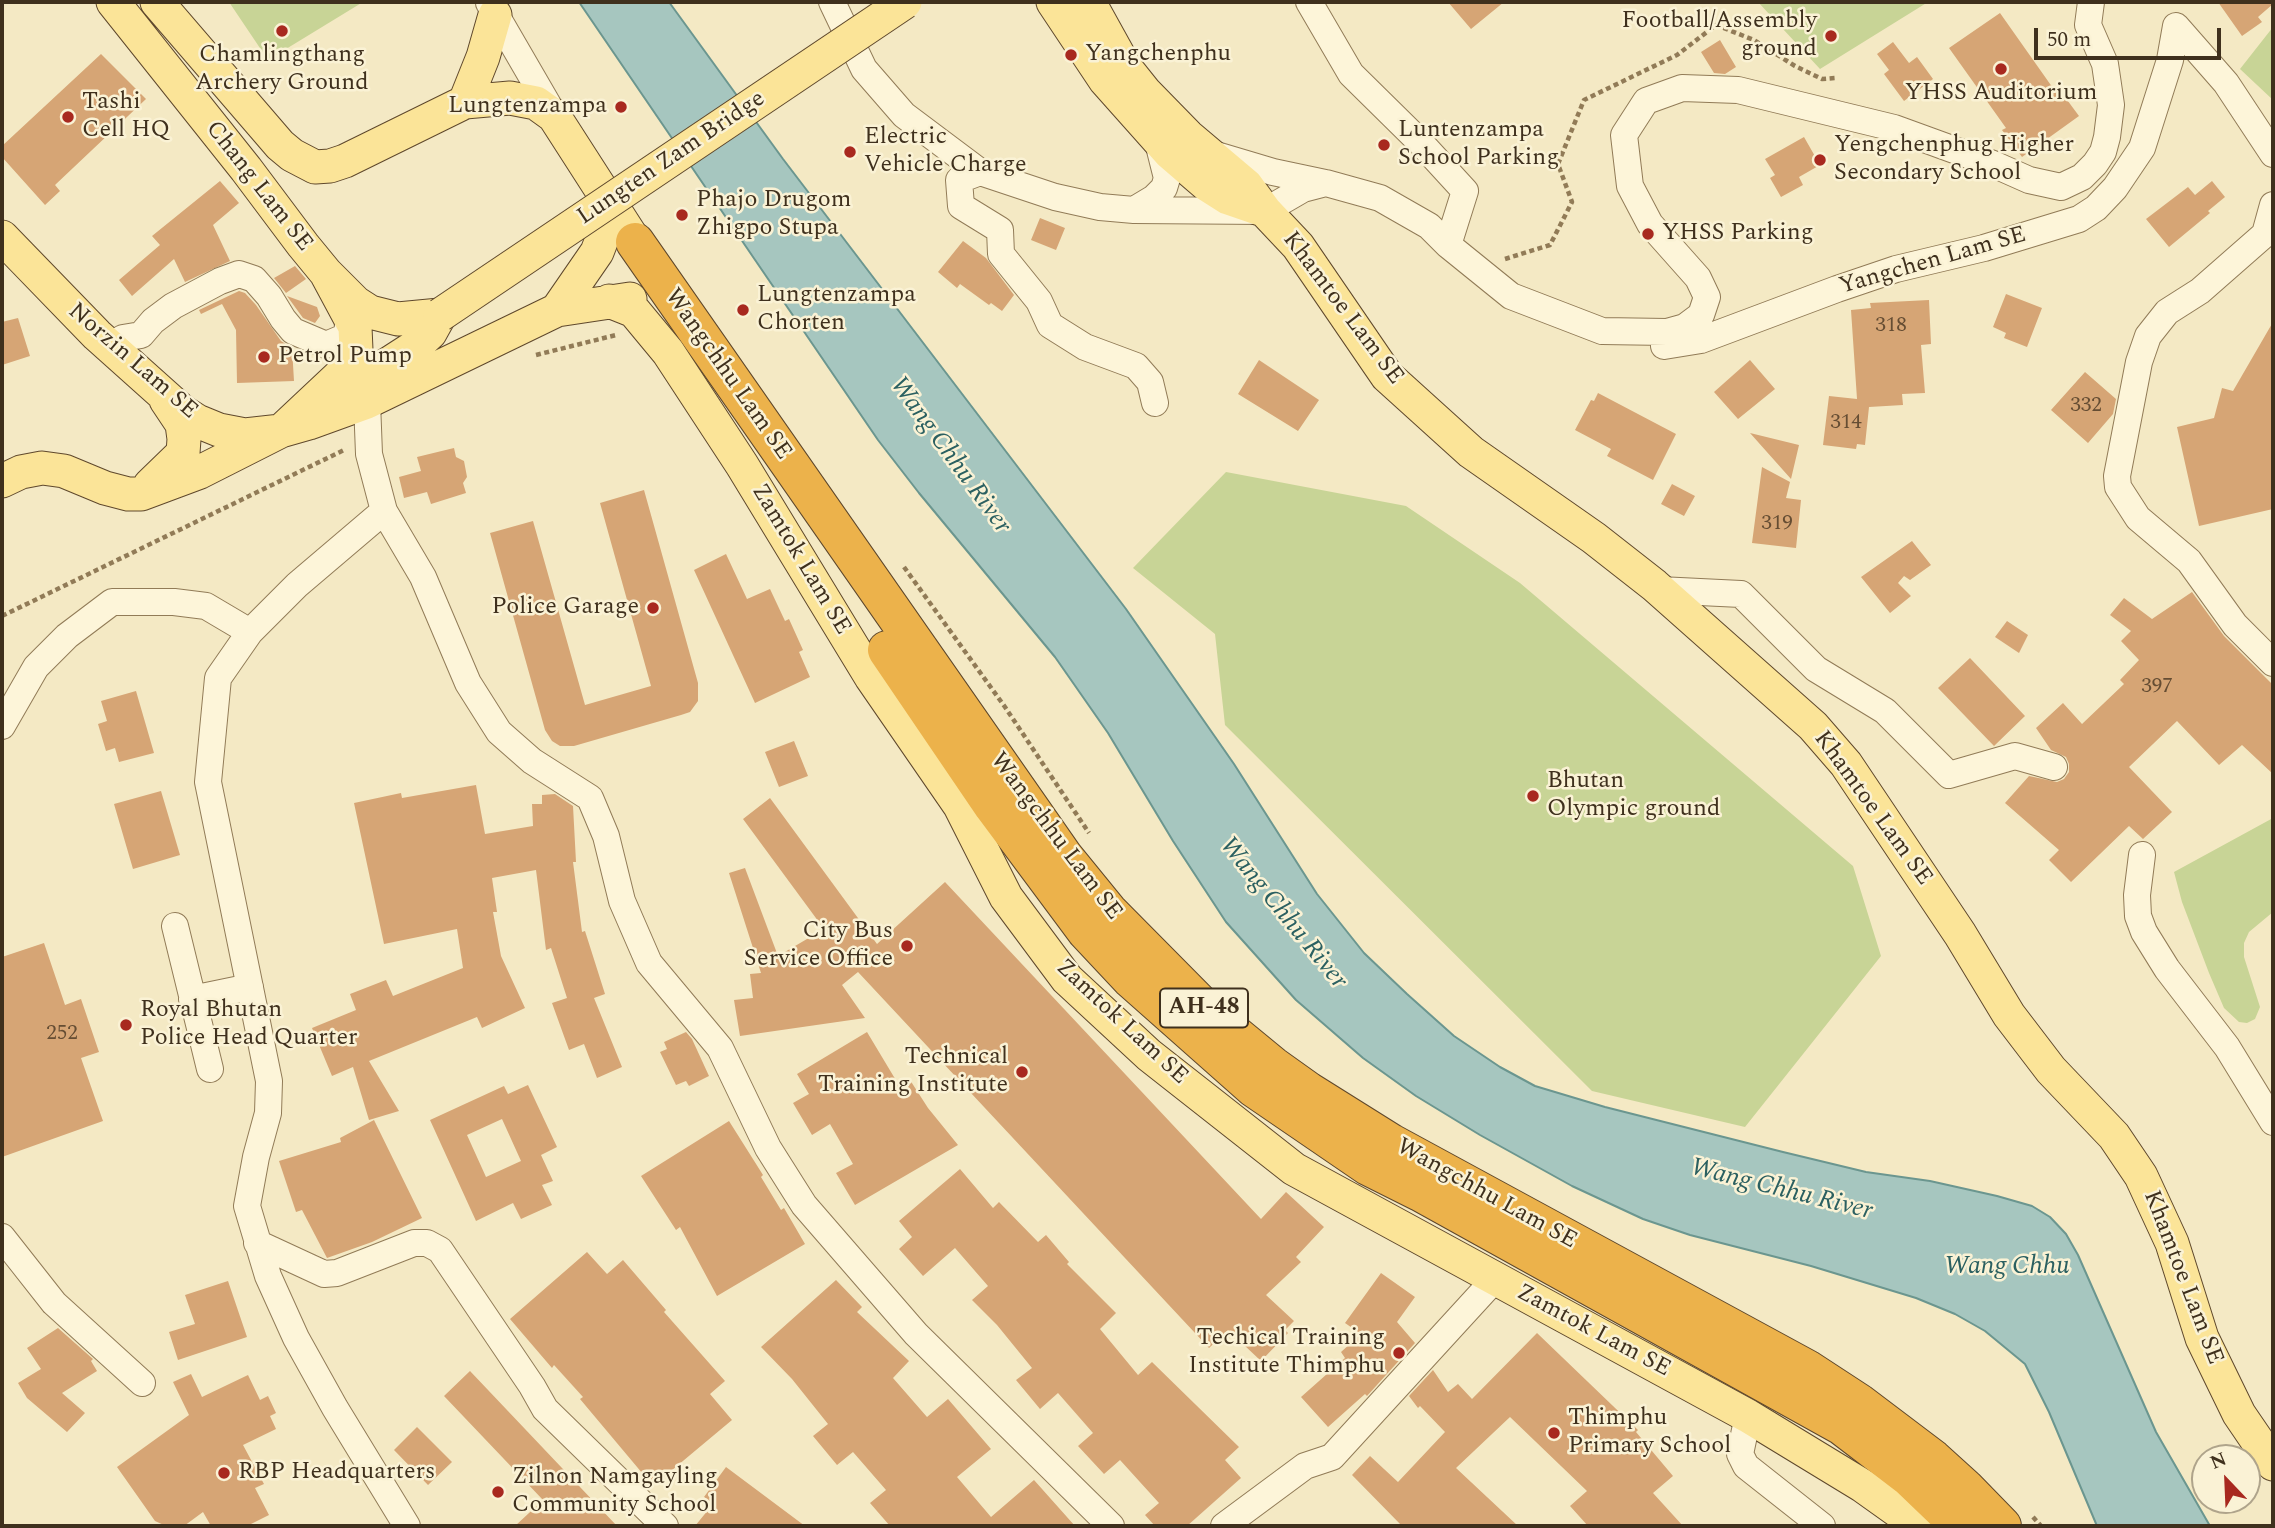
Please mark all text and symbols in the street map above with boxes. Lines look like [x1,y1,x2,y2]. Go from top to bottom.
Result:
place label: Football/Assembly ground [1622,8,1817,64]
scale bar [2037,14,2224,58]
marker: Chamlingthang Archery Ground [274,23,290,39]
text: 50 m [2047,24,2091,56]
marker: Football/Assembly ground [1823,28,1839,44]
place label: Yangchenphu [1085,41,1231,69]
place label: Chamlingthang Archery Ground [195,42,369,98]
marker: Yangchenphu [1063,47,1079,63]
marker: YHSS Auditorium [1993,61,2009,77]
place label: YHSS Auditorium [1905,80,2097,108]
street label: Lungten Zam Bridge [573,85,771,233]
place label: Tashi Cell HQ [82,89,170,145]
place label: Lungtenzampa [448,93,607,121]
marker: Lungtenzampa [613,99,629,115]
marker: Tashi Cell HQ [60,109,76,125]
street label: Chang Lam SE [198,116,318,258]
place label: Luntenzampa School Parking [1398,117,1559,173]
place label: Electric Vehicle Charge [864,124,1027,180]
place label: Yengchenphug Higher Secondary School [1834,132,2074,188]
marker: Luntenzampa School Parking [1376,137,1392,153]
marker: Electric Vehicle Charge [842,144,858,160]
marker: Yengchenphug Higher Secondary School [1812,152,1828,168]
place label: Phajo Drugom Zhigpo Stupa [696,187,851,243]
marker: Phajo Drugom Zhigpo Stupa [674,207,690,223]
place label: YHSS Parking [1662,220,1814,248]
street label: Yangchen Lam SE [1836,222,2030,302]
marker: YHSS Parking [1640,226,1656,242]
street label: Khamtoe Lam SE [1275,227,1409,391]
place label: Lungtenzampa Chorten [757,282,916,338]
street label: Wangchhu Lam SE [657,284,797,466]
street label: Norzin Lam SE [61,298,203,426]
marker: Lungtenzampa Chorten [735,302,751,318]
house number: 318 [1875,314,1907,340]
place label: Petrol Pump [278,343,412,371]
marker: Petrol Pump [256,349,272,365]
water label: Wang Chhu River [881,371,1017,541]
house number: 332 [2070,394,2102,420]
house number: 314 [1830,411,1862,437]
street label: Zamtok Lam SE [744,479,856,641]
house number: 319 [1761,512,1793,538]
place label: Police Garage [491,594,639,622]
marker: Police Garage [645,600,661,616]
house number: 397 [2141,675,2173,701]
street label: Khamtoe Lam SE [1806,726,1938,892]
street label: Wangchhu Lam SE [983,748,1127,926]
place label: Bhutan Olympic ground [1547,768,1720,824]
marker: Bhutan Olympic ground [1525,788,1541,804]
water label: Wang Chhu River [1211,832,1353,996]
place label: City Bus Service Office [744,918,893,974]
marker: City Bus Service Office [899,938,915,954]
street label: Zamtok Lam SE [1049,954,1193,1092]
road number: AH-48 [1160,988,1248,1028]
place label: Royal Bhutan Police Head Quarter [140,997,358,1053]
marker: Royal Bhutan Police Head Quarter [118,1017,134,1033]
house number: 252 [46,1022,78,1048]
place label: Technical Training Institute [818,1044,1008,1100]
marker: Technical Training Institute [1014,1064,1030,1080]
street label: Wangchhu Lam SE [1391,1133,1581,1257]
water label: Wang Chhu River [1687,1153,1875,1229]
street label: Khamtoe Lam SE [2136,1187,2228,1369]
water label: Wang Chhu [1944,1252,2070,1284]
street label: Zamtok Lam SE [1511,1279,1675,1385]
place label: Techical Training Institute Thimphu [1188,1325,1385,1381]
marker: Techical Training Institute Thimphu [1391,1345,1407,1361]
place label: Thimphu Primary School [1568,1405,1731,1461]
marker: Thimphu Primary School [1546,1425,1562,1441]
north arrow [2191,1444,2261,1514]
text: N [2206,1445,2231,1477]
place label: RBP Headquarters [238,1459,435,1487]
place label: Zilnon Namgayling Community School [512,1464,718,1520]
marker: RBP Headquarters [216,1465,232,1481]
marker: Zilnon Namgayling Community School [490,1484,506,1500]

